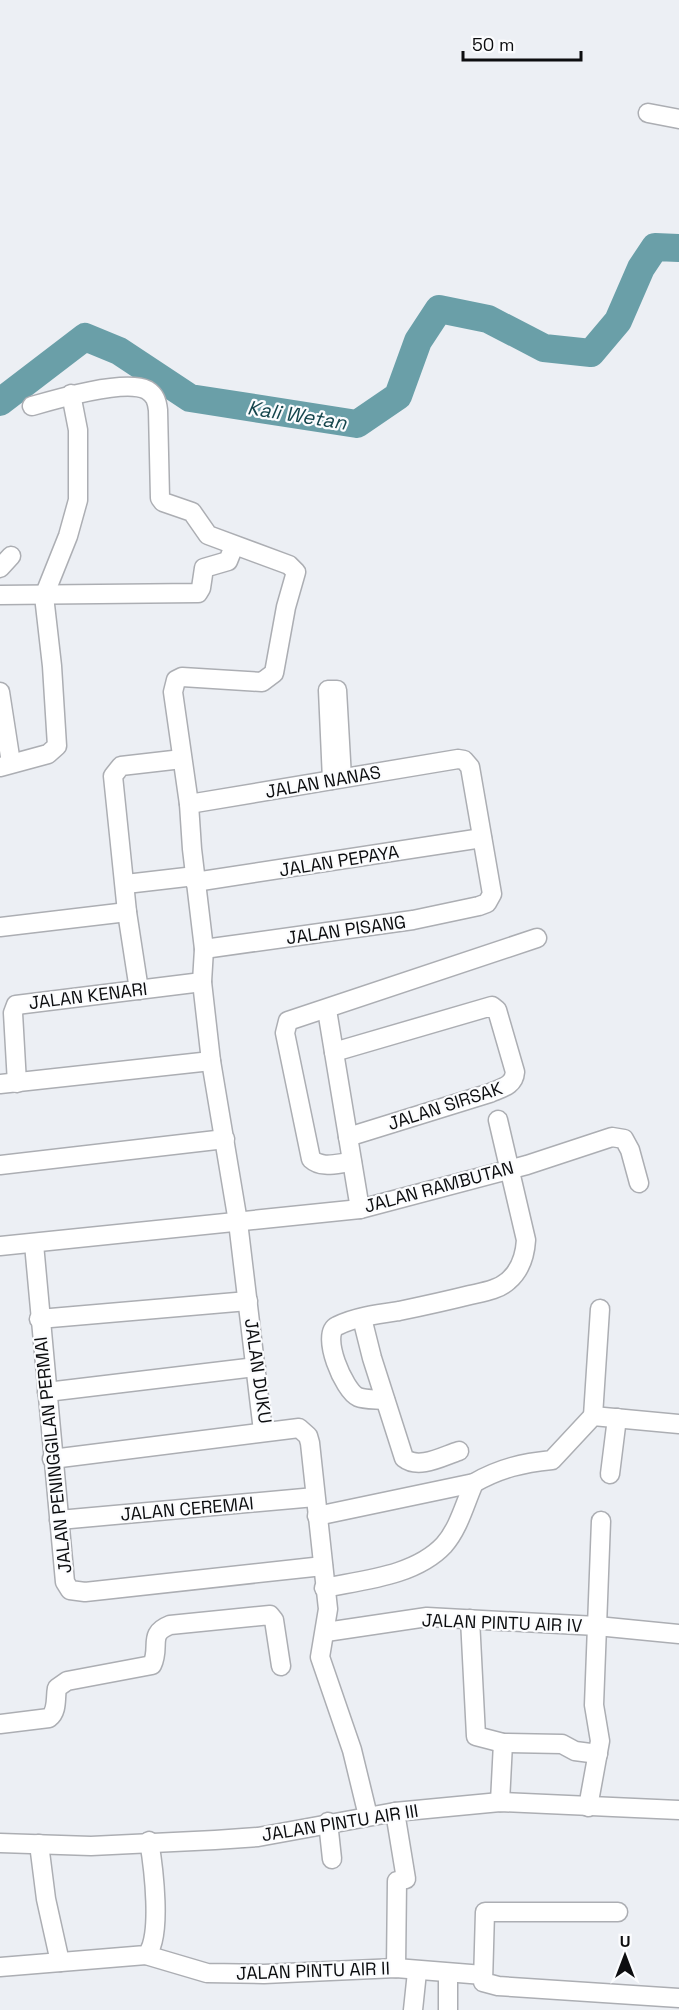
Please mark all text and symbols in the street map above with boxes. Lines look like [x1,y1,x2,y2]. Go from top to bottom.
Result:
scale bar [463,24,582,62]
text: 50 m [472,33,514,56]
water label: Kali Wetan [246,394,349,436]
street label: JALAN NANAS [263,760,382,803]
street label: JALAN PEPAYA [277,840,400,881]
street label: JALAN PISANG [285,910,407,949]
street label: JALAN KENARI [27,977,149,1014]
street label: JALAN SIRSAK [385,1076,505,1135]
street label: JALAN RAMBUTAN [362,1155,516,1218]
street label: JALAN DUKU [240,1317,277,1425]
street label: JALAN PENINGGILAN PERMAI [29,1336,76,1575]
street label: JALAN CEREMAI [119,1491,255,1526]
street label: JALAN PINTU AIR IV [421,1608,583,1637]
street label: JALAN PINTU AIR III [260,1799,420,1846]
north arrow [595,1926,655,1986]
text: U [620,1931,630,1952]
street label: JALAN PINTU AIR II [236,1956,390,1985]

